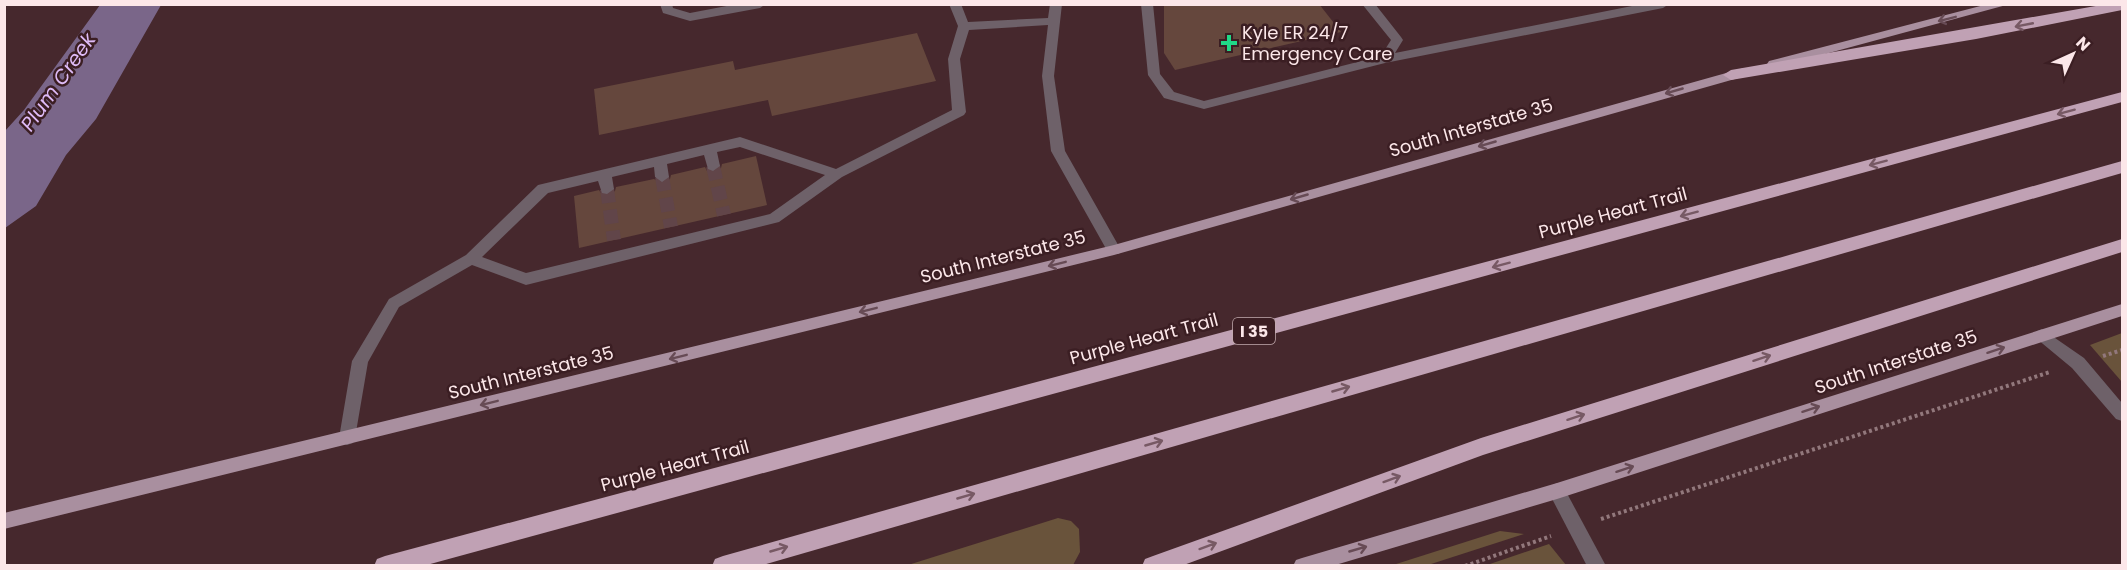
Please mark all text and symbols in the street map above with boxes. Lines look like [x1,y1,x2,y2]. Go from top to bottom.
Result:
one-way arrow [1938,14,1957,26]
place label: Kyle ER 24/7 Emergency Care [1242,20,1392,66]
one-way arrow [2015,20,2034,31]
north arrow [2043,24,2103,84]
water label: Plum Creek [14,26,103,137]
text: N [2071,31,2096,56]
marker: Kyle ER 24/7 Emergency Care [1220,34,1238,52]
one-way arrow [1665,86,1684,97]
street label: South Interstate 35 [1386,92,1556,163]
one-way arrow [2057,107,2076,119]
one-way arrow [1478,139,1497,150]
one-way arrow [1869,158,1888,169]
street label: Purple Heart Trail [1536,181,1690,244]
one-way arrow [1290,192,1309,203]
one-way arrow [1680,209,1699,220]
street label: South Interstate 35 [918,224,1088,289]
one-way arrow [1048,258,1067,270]
one-way arrow [1492,259,1511,271]
one-way arrow [859,305,878,317]
street label: Purple Heart Trail [1067,307,1221,370]
road number: I 35 [1233,318,1275,344]
street label: South Interstate 35 [1811,323,1980,400]
street label: South Interstate 35 [446,340,616,405]
one-way arrow [1986,344,2005,355]
one-way arrow [669,351,688,363]
one-way arrow [1752,352,1771,363]
one-way arrow [1332,383,1351,394]
one-way arrow [480,398,499,410]
one-way arrow [1801,403,1820,414]
one-way arrow [1566,411,1585,422]
street label: Purple Heart Trail [598,434,752,497]
one-way arrow [1144,436,1163,448]
one-way arrow [1615,463,1634,474]
one-way arrow [1382,473,1400,484]
one-way arrow [956,490,975,501]
one-way arrow [1198,539,1217,550]
one-way arrow [769,543,788,555]
one-way arrow [1348,543,1367,554]

